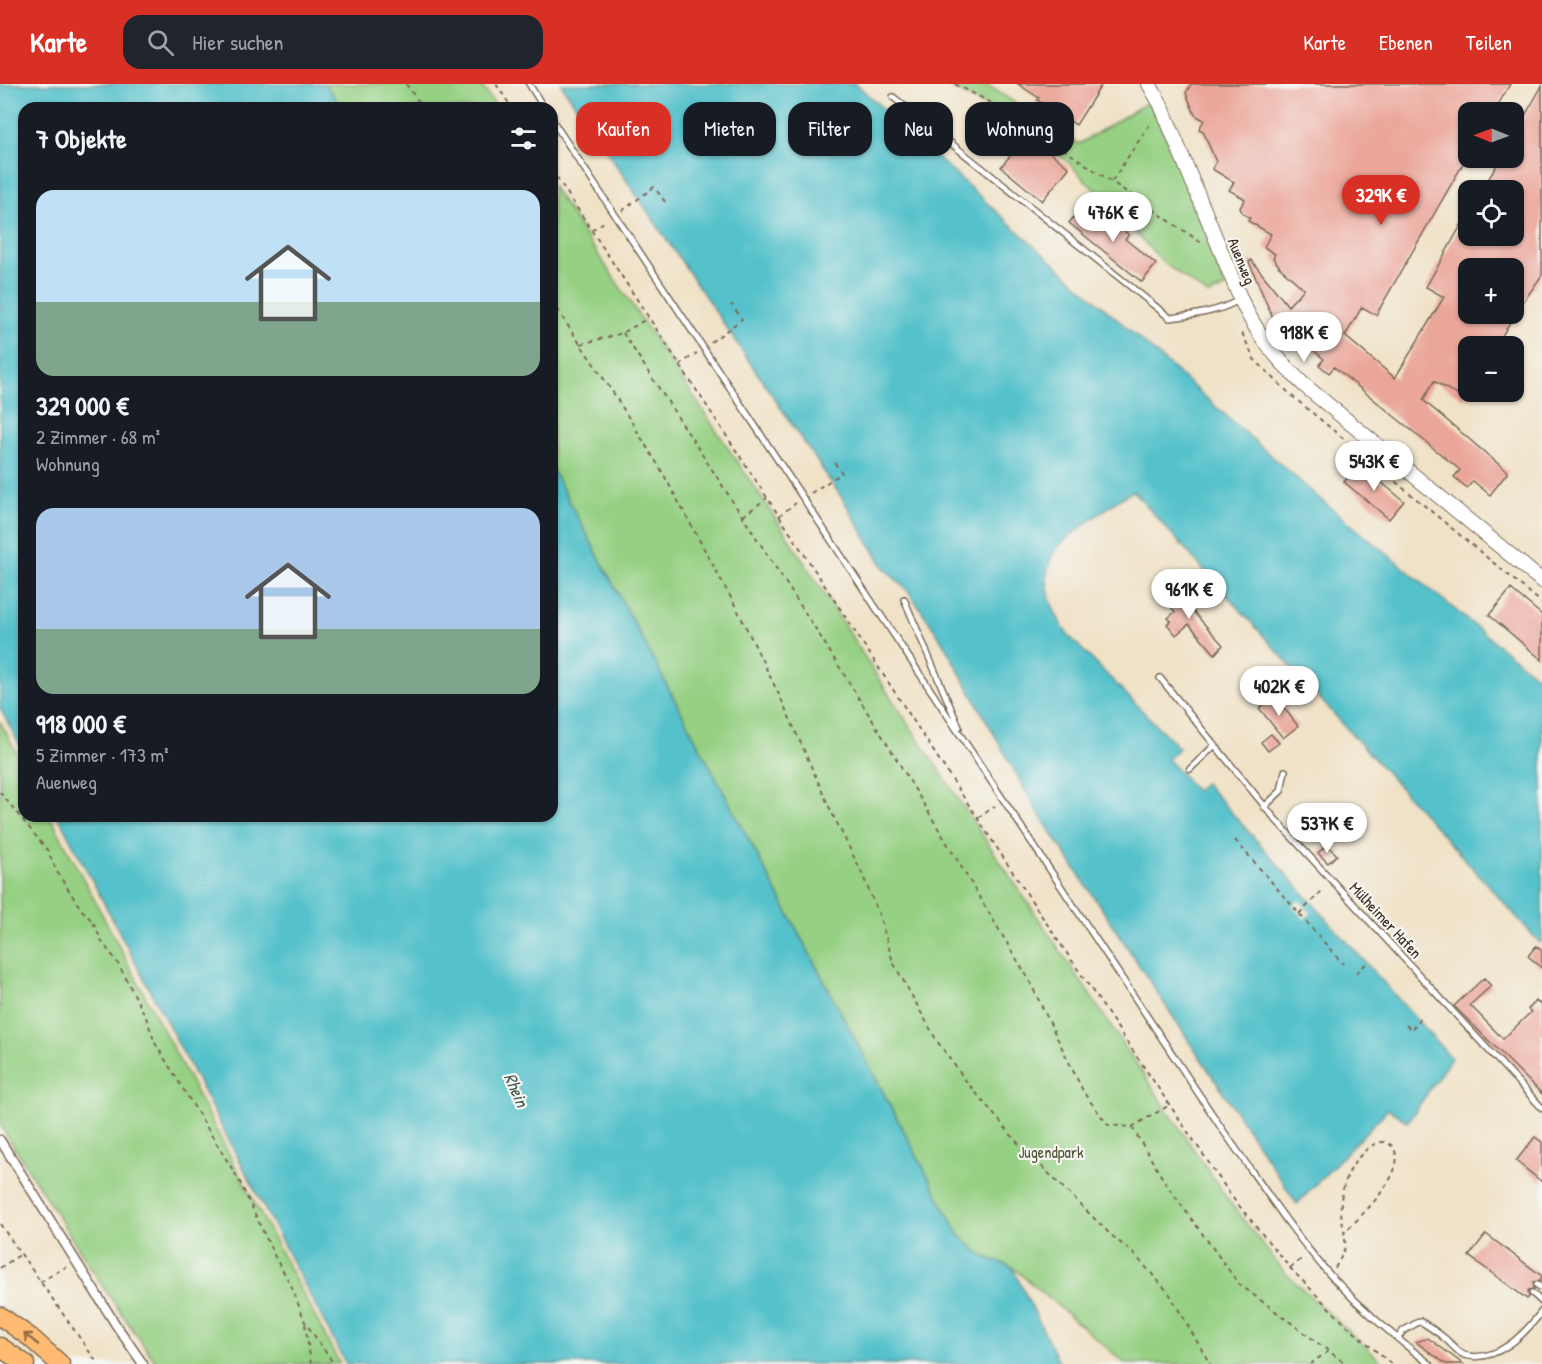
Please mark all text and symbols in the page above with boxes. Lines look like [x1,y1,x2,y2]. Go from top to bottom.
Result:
search box [123,15,543,69]
text: Karte [30,23,87,61]
icon: search [144,26,177,59]
text: Hier suchen [192,27,283,57]
text: Karte [1303,28,1346,57]
text: Ebenen [1379,28,1433,57]
text: Teilen [1466,28,1512,57]
chip: Kaufen [576,102,671,156]
chip: Mieten [683,102,776,156]
chip: Filter [788,102,872,156]
chip: Neu [884,102,953,156]
chip: Wohnung [965,102,1074,156]
north arrow [1458,102,1524,168]
map controls [1458,102,1524,402]
text: 7 Objekte [36,121,127,156]
icon: filters [507,122,540,155]
pin: 329K € [1332,175,1430,226]
button: locate [1458,180,1524,246]
text: 329K € [1356,181,1406,208]
pin: 476K € [1064,192,1162,243]
text: 476K € [1088,198,1138,225]
icon: home [234,229,342,337]
street label: Auenweg [1223,234,1261,288]
button: + [1458,258,1524,324]
pin: 918K € [1255,312,1353,363]
text: 918K € [1280,318,1328,345]
button: − [1458,336,1524,402]
text: 329 000 € [36,388,129,423]
text: 2 Zimmer · 68 m² [36,423,160,450]
pin: 543K € [1325,441,1423,492]
text: 543K € [1349,447,1399,474]
text: Wohnung [36,450,100,477]
icon: home [234,547,342,655]
pin: 961K € [1140,569,1238,620]
text: 961K € [1165,575,1213,602]
pin: 402K € [1230,666,1328,717]
text: 402K € [1254,672,1304,699]
text: 918 000 € [36,706,126,741]
text: 5 Zimmer · 173 m² [36,741,169,768]
text: Auenweg [36,768,97,795]
pin: 537K € [1278,803,1376,854]
text: 537K € [1301,809,1353,836]
street label: Mülheimer Hafen [1345,877,1427,963]
water label: Rhein [498,1069,536,1113]
park label: Jugendpark [1018,1141,1084,1163]
one-way arrow [23,1332,39,1345]

